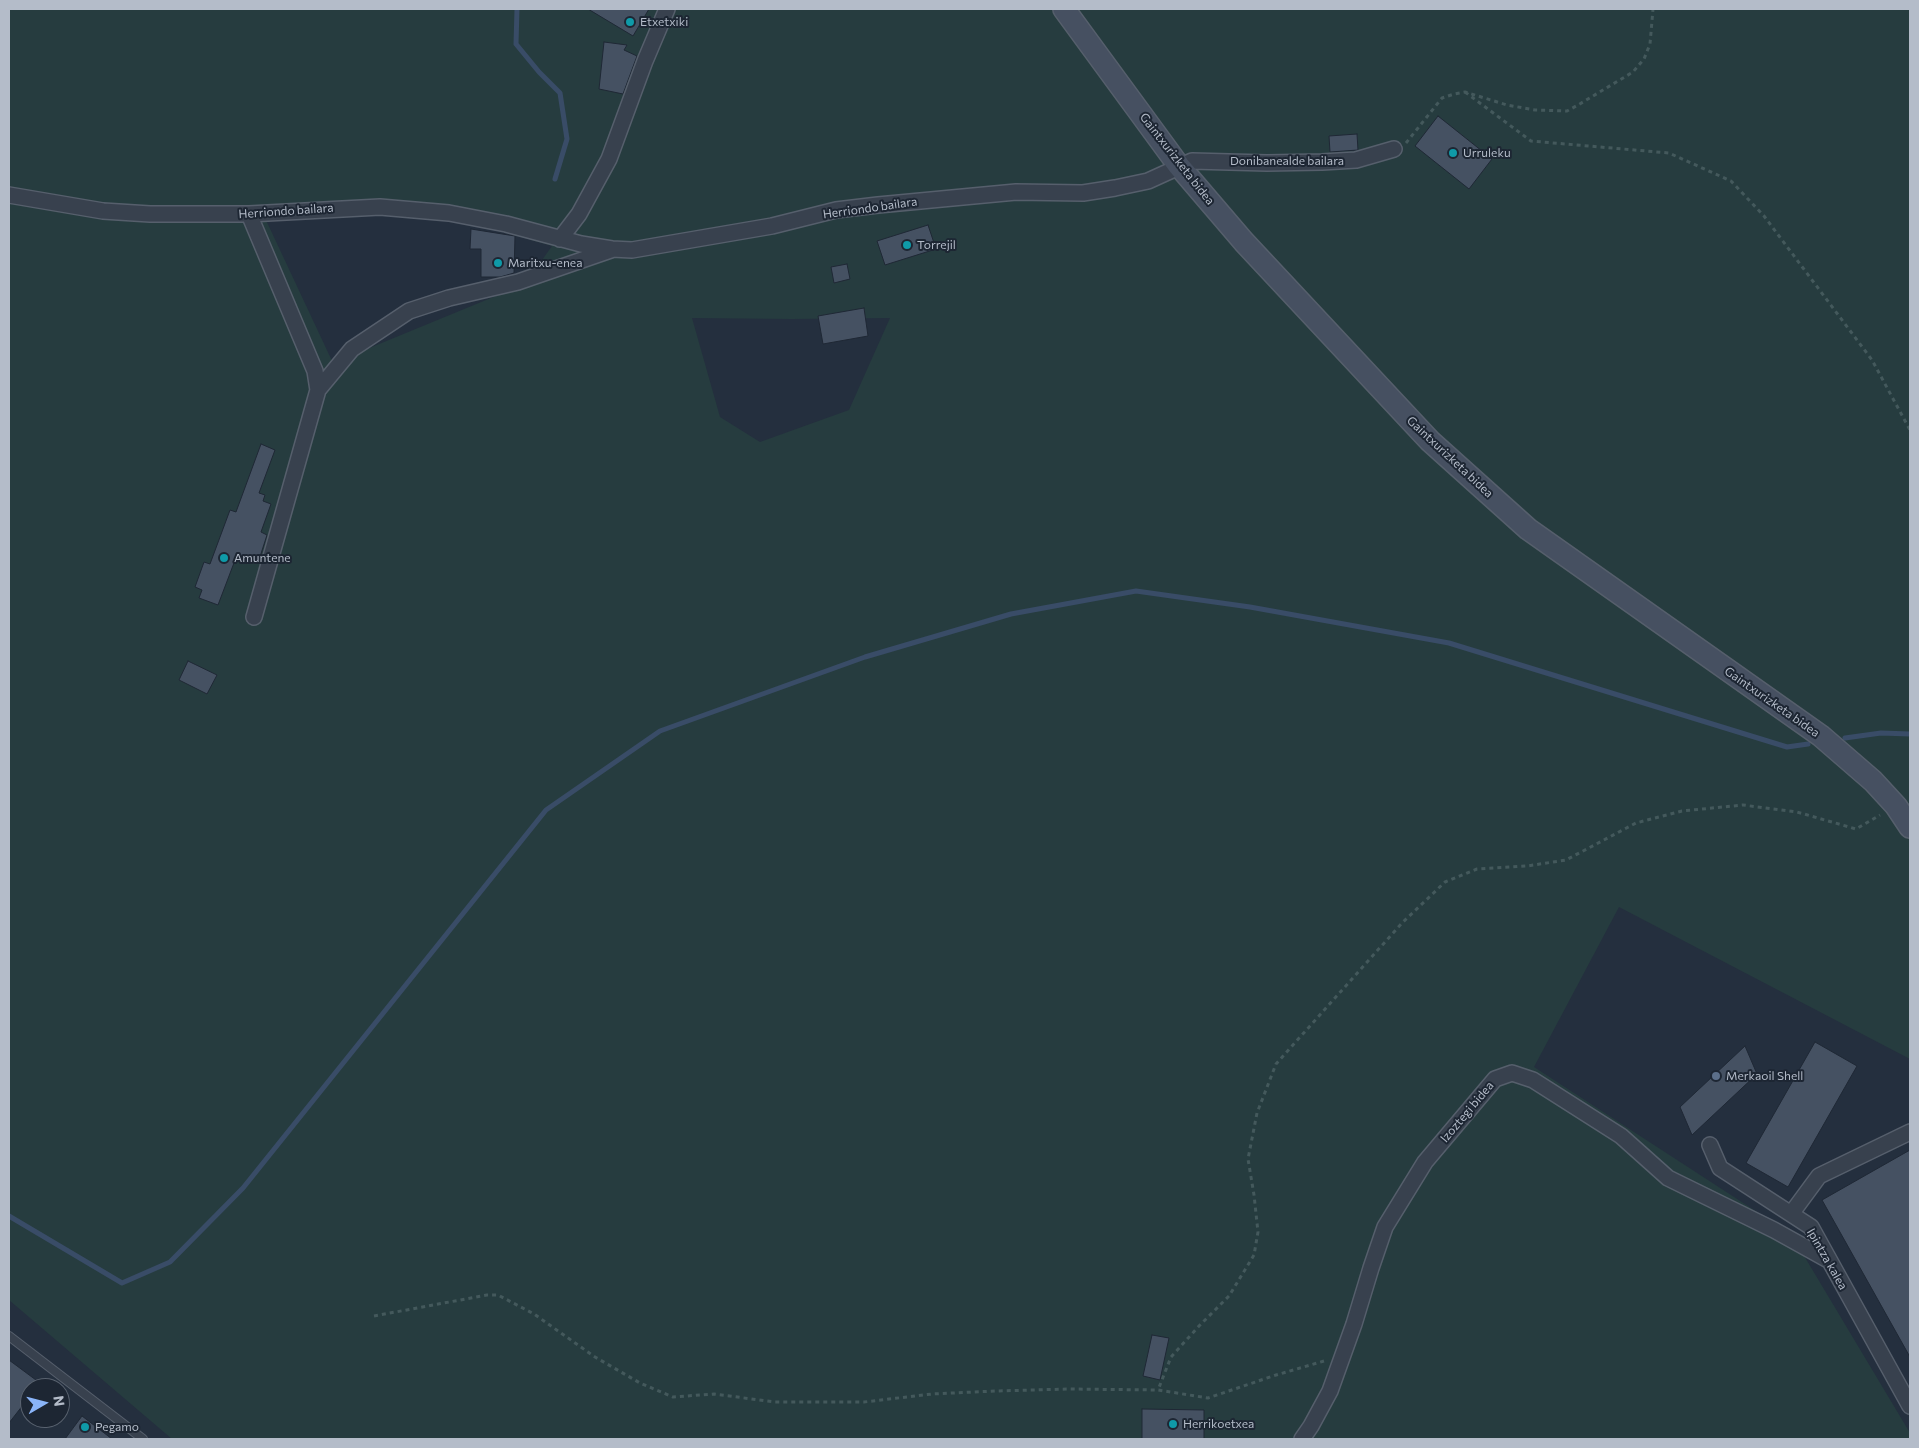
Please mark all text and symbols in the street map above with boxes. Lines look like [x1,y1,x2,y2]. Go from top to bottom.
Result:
place label: Etxetxiki [640,15,688,29]
marker: Etxetxiki [624,16,636,28]
street label: Gaintxurizketa bidea [1137,110,1217,208]
place label: Urruleku [1463,146,1511,160]
marker: Urruleku [1447,147,1459,159]
street label: Donibanealde bailara [1230,154,1344,168]
street label: Herriondo bailara [822,194,918,222]
street label: Herriondo bailara [238,200,334,222]
place label: Torrejil [917,238,956,252]
marker: Torrejil [901,239,913,251]
place label: Maritxu-enea [508,256,582,270]
marker: Maritxu-enea [492,257,504,269]
street label: Gaintxurizketa bidea [1404,413,1496,501]
place label: Amuntene [234,551,291,565]
marker: Amuntene [218,552,230,564]
street label: Gaintxurizketa bidea [1722,664,1822,740]
place label: Merkaoil Shell [1726,1069,1803,1083]
marker: Merkaoil Shell [1710,1070,1722,1082]
street label: Izoztegi bidea [1437,1079,1497,1145]
street label: Ipintza kalea [1804,1226,1850,1292]
north arrow [20,1378,70,1428]
text: N [50,1395,69,1407]
place label: Herrikoetxea [1183,1417,1254,1431]
marker: Herrikoetxea [1167,1418,1179,1430]
place label: Pegamo [95,1420,139,1434]
marker: Pegamo [79,1421,91,1433]

